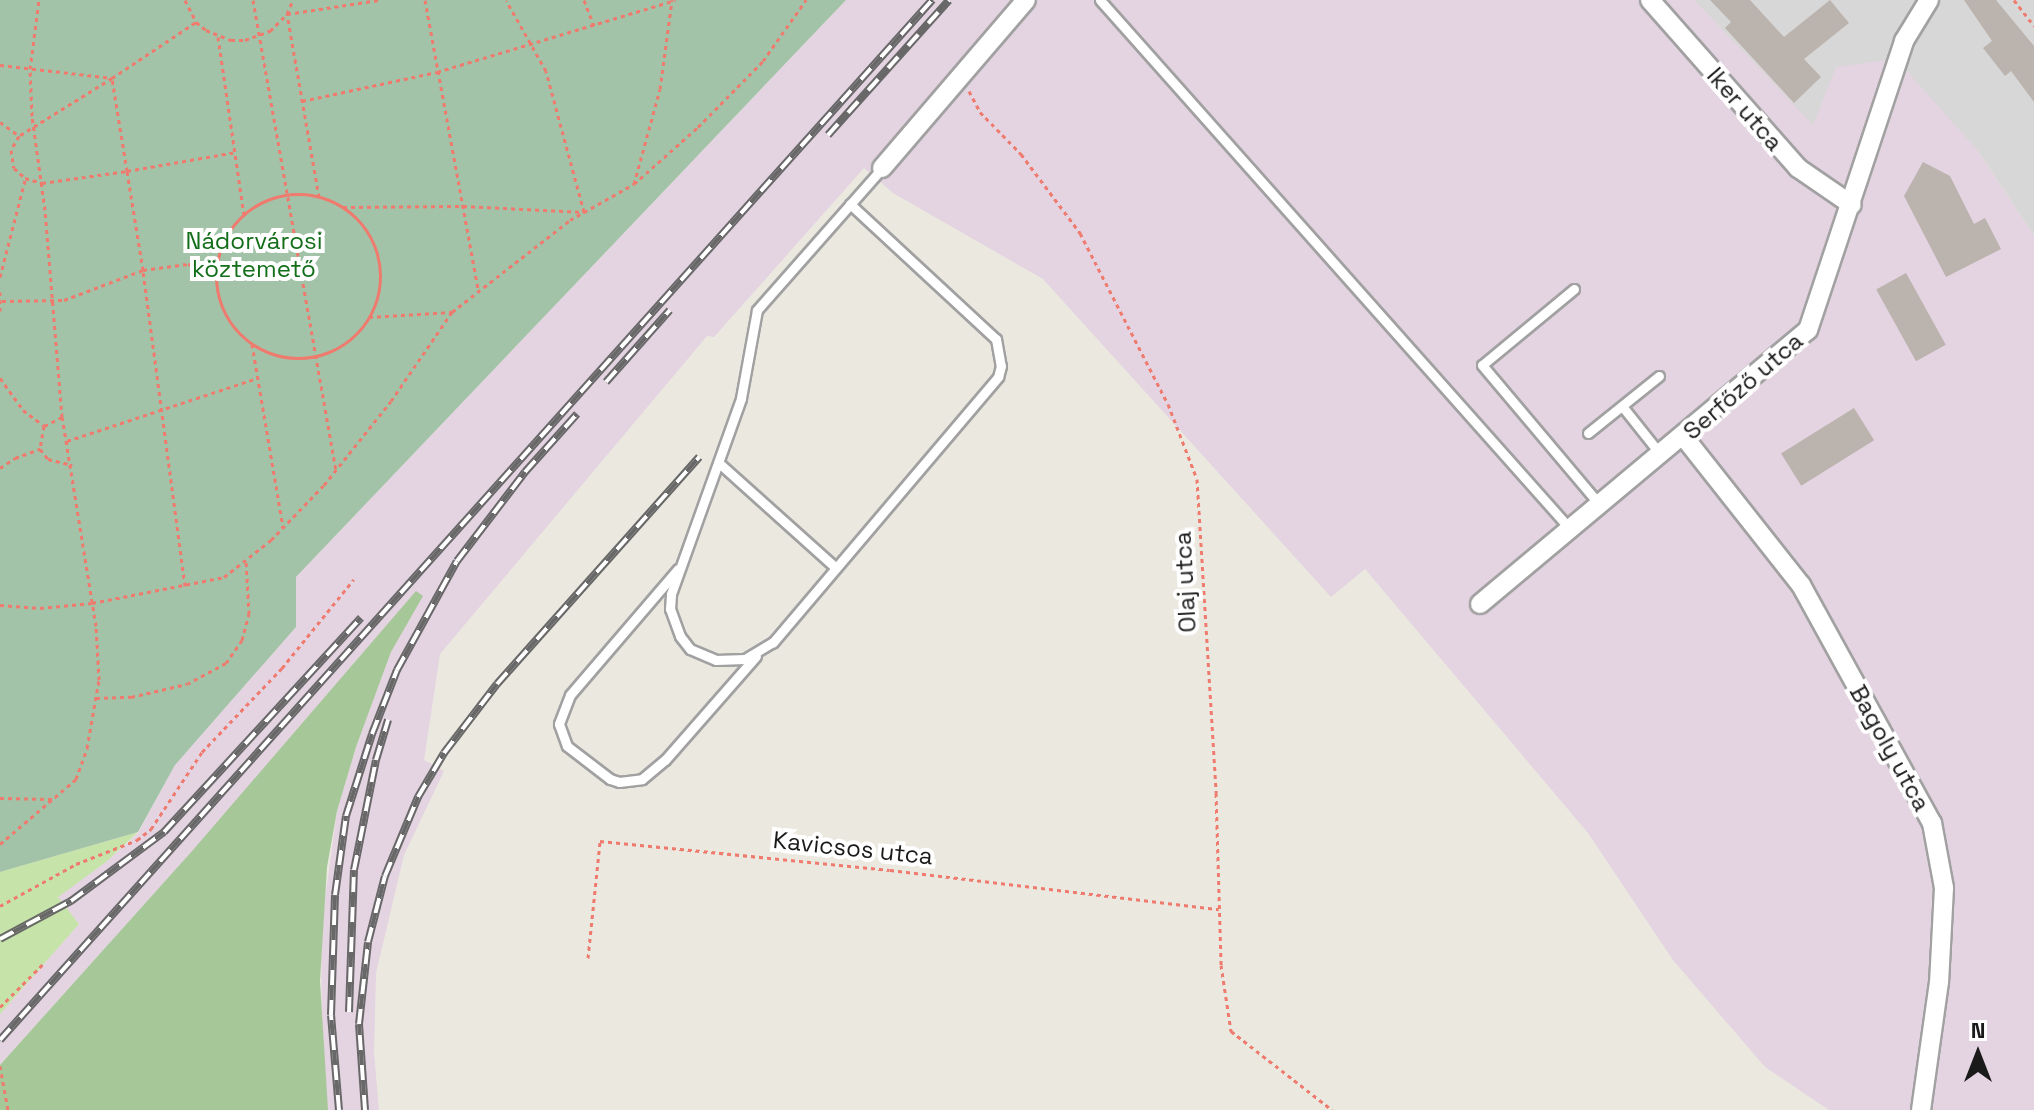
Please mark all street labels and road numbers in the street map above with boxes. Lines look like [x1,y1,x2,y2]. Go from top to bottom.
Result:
street label: Iker utca [1701,61,1789,157]
street label: Serfőző utca [1677,326,1809,446]
street label: Olaj utca [1168,531,1202,633]
street label: Bagoly utca [1844,680,1936,816]
street label: Kavicsos utca [772,825,934,871]

